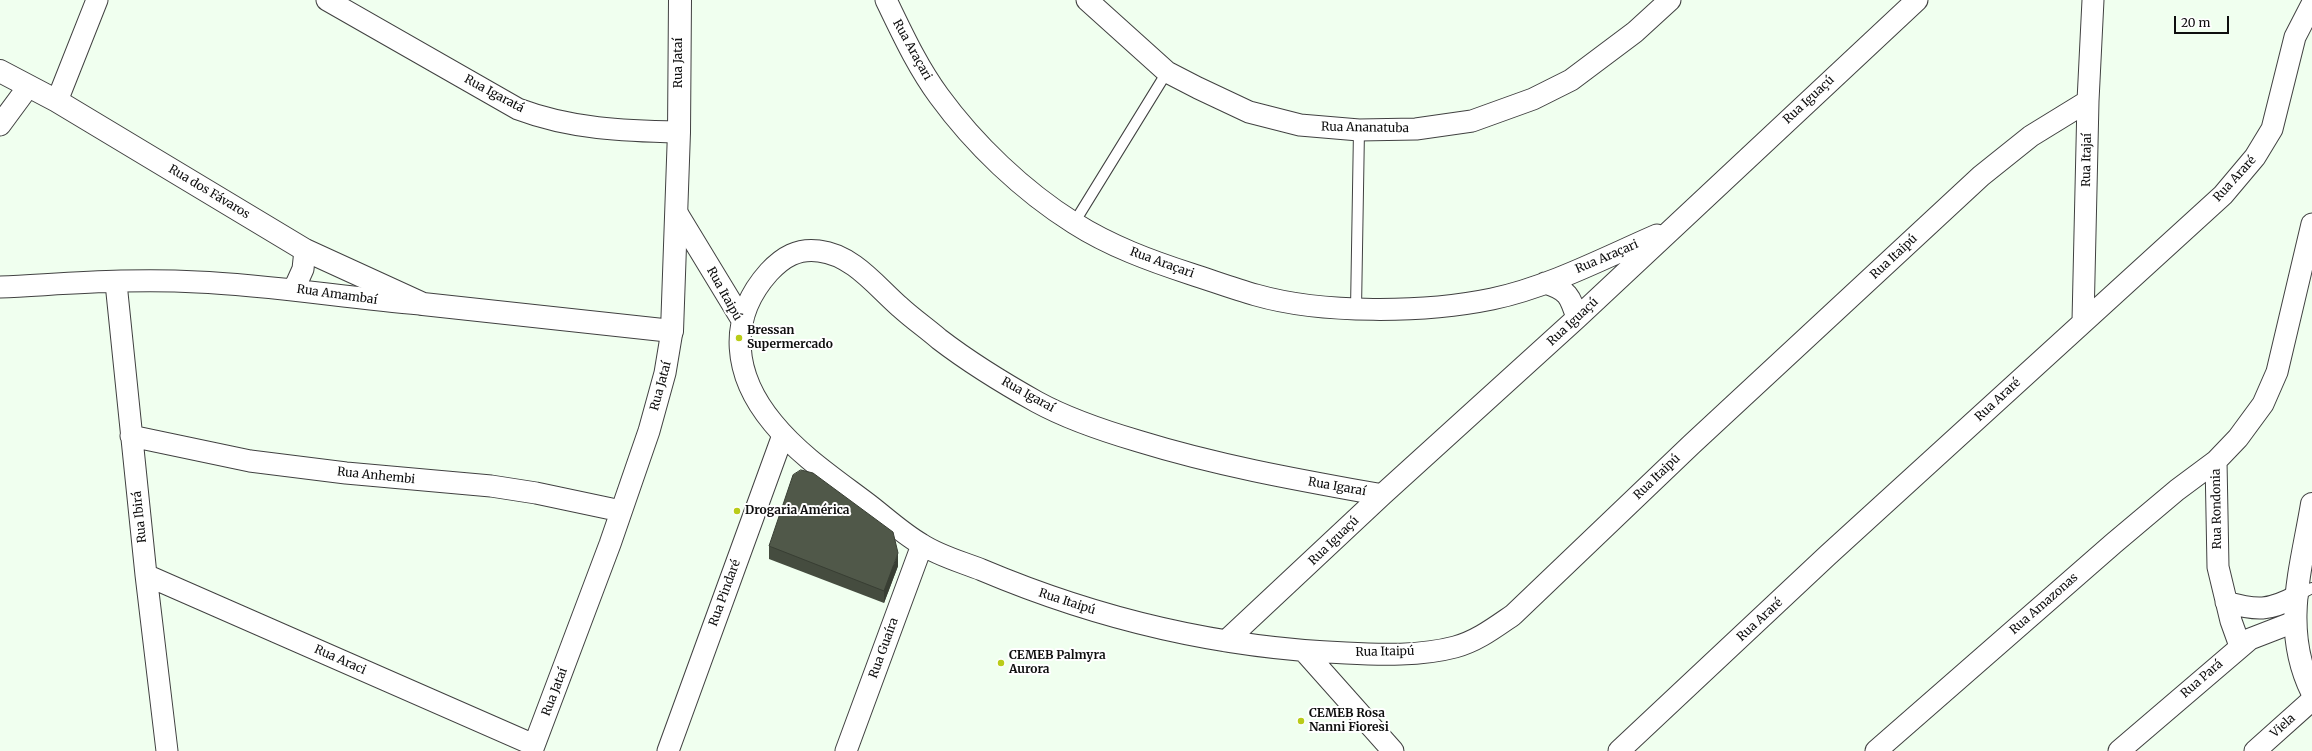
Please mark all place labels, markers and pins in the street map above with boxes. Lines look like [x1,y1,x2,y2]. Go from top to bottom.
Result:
place label: Bressan Supermercado [747,324,833,352]
marker: Bressan Supermercado [734,333,744,343]
place label: Drogaria América [745,504,850,518]
marker: Drogaria América [732,506,742,516]
place label: CEMEB Palmyra Aurora [1009,649,1106,677]
marker: CEMEB Palmyra Aurora [996,658,1006,668]
place label: CEMEB Rosa Nanni Fioresi [1309,707,1389,735]
marker: CEMEB Rosa Nanni Fioresi [1296,716,1306,726]

